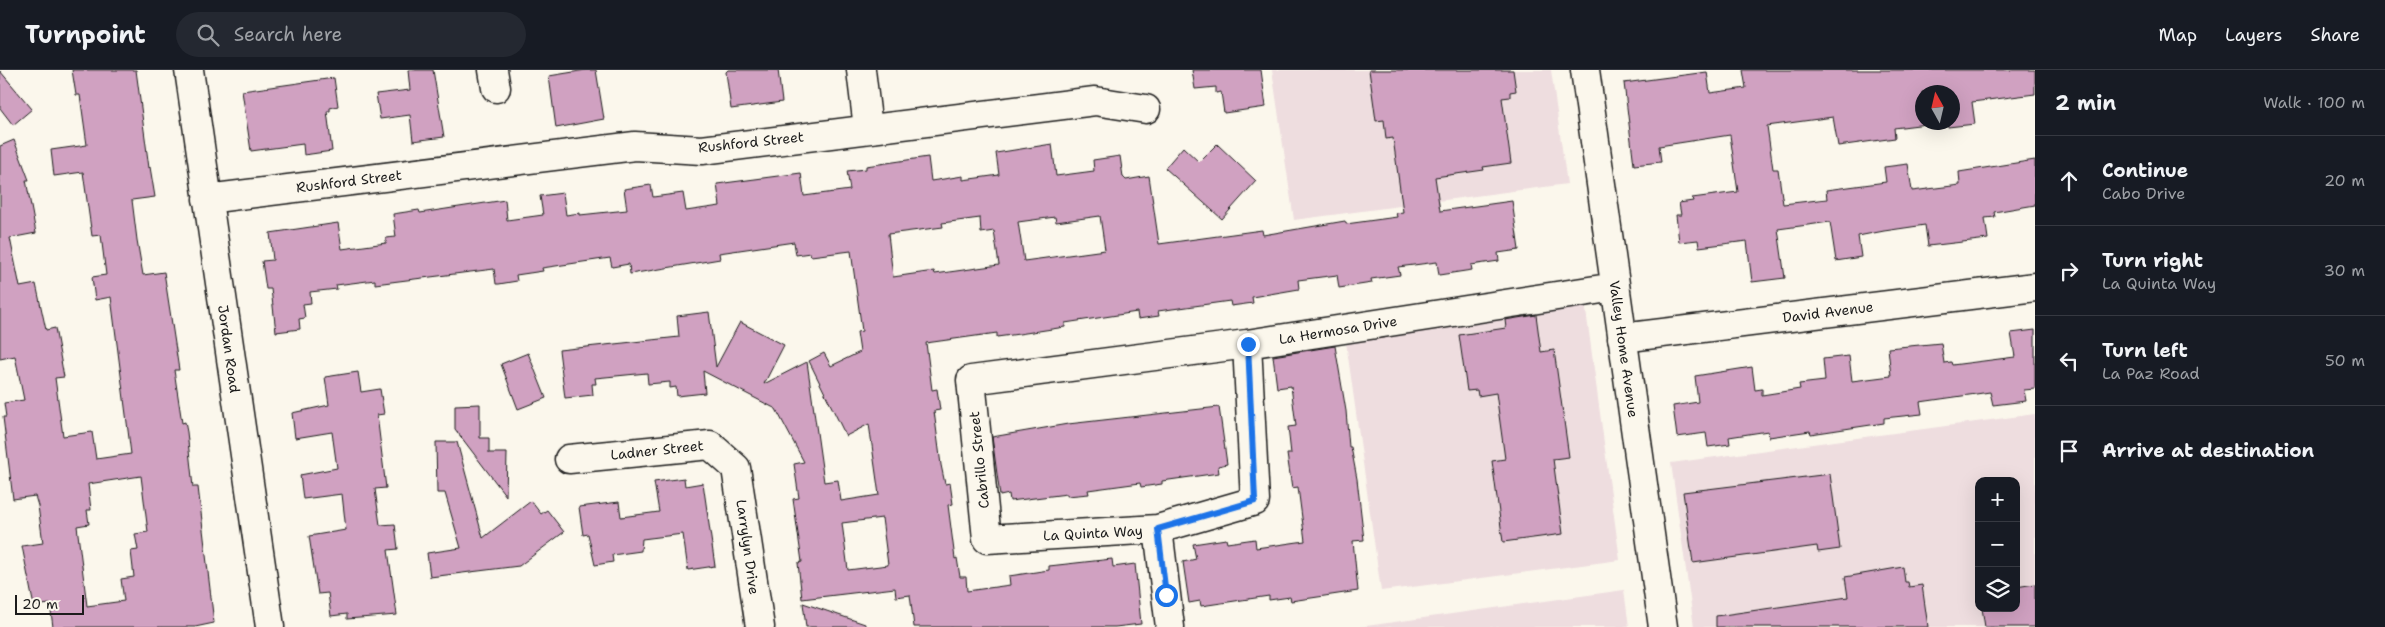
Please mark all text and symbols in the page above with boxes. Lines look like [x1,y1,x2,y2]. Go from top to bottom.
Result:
search box [176,12,526,57]
text: Turnpoint [25,19,146,51]
icon: search [194,21,222,49]
text: Search here [234,22,342,47]
text: Map [2159,23,2197,47]
text: Layers [2225,23,2282,47]
text: Share [2310,23,2360,47]
north arrow [1915,85,1960,130]
text: 2 min [2055,89,2116,117]
text: Walk · 100 m [2263,92,2365,113]
street label: Rushford Street [697,127,805,157]
text: Continue [2102,158,2188,183]
street label: Rushford Street [295,166,403,196]
icon: ahead [2055,167,2083,195]
text: 20 m [2324,170,2365,191]
text: Cabo Drive [2102,183,2185,204]
text: Turn right [2102,248,2203,273]
icon: right [2055,257,2083,285]
text: 30 m [2324,260,2365,281]
text: La Quinta Way [2102,273,2216,294]
street label: Valley Home Avenue [1605,279,1643,419]
street label: David Avenue [1782,297,1875,327]
street label: Jordan Road [214,304,244,394]
street label: La Hermosa Drive [1277,312,1399,348]
route end [1237,333,1260,356]
text: Turn left [2102,338,2188,363]
icon: left [2055,347,2083,375]
text: 50 m [2325,350,2365,371]
text: La Paz Road [2102,363,2200,384]
street label: Cabrillo Street [965,410,993,510]
street label: Ladner Street [609,436,705,464]
icon: arrive [2055,437,2083,465]
text: Arrive at destination [2102,438,2314,463]
map controls [1975,477,2020,612]
button: + [1975,477,2020,522]
street label: Larrylyn Drive [732,498,764,596]
street label: La Quinta Way [1043,521,1143,545]
button: − [1975,522,2020,567]
button: layers [1975,567,2020,612]
route start [1155,584,1178,607]
scale bar [15,592,84,615]
text: 20 m [22,595,58,613]

